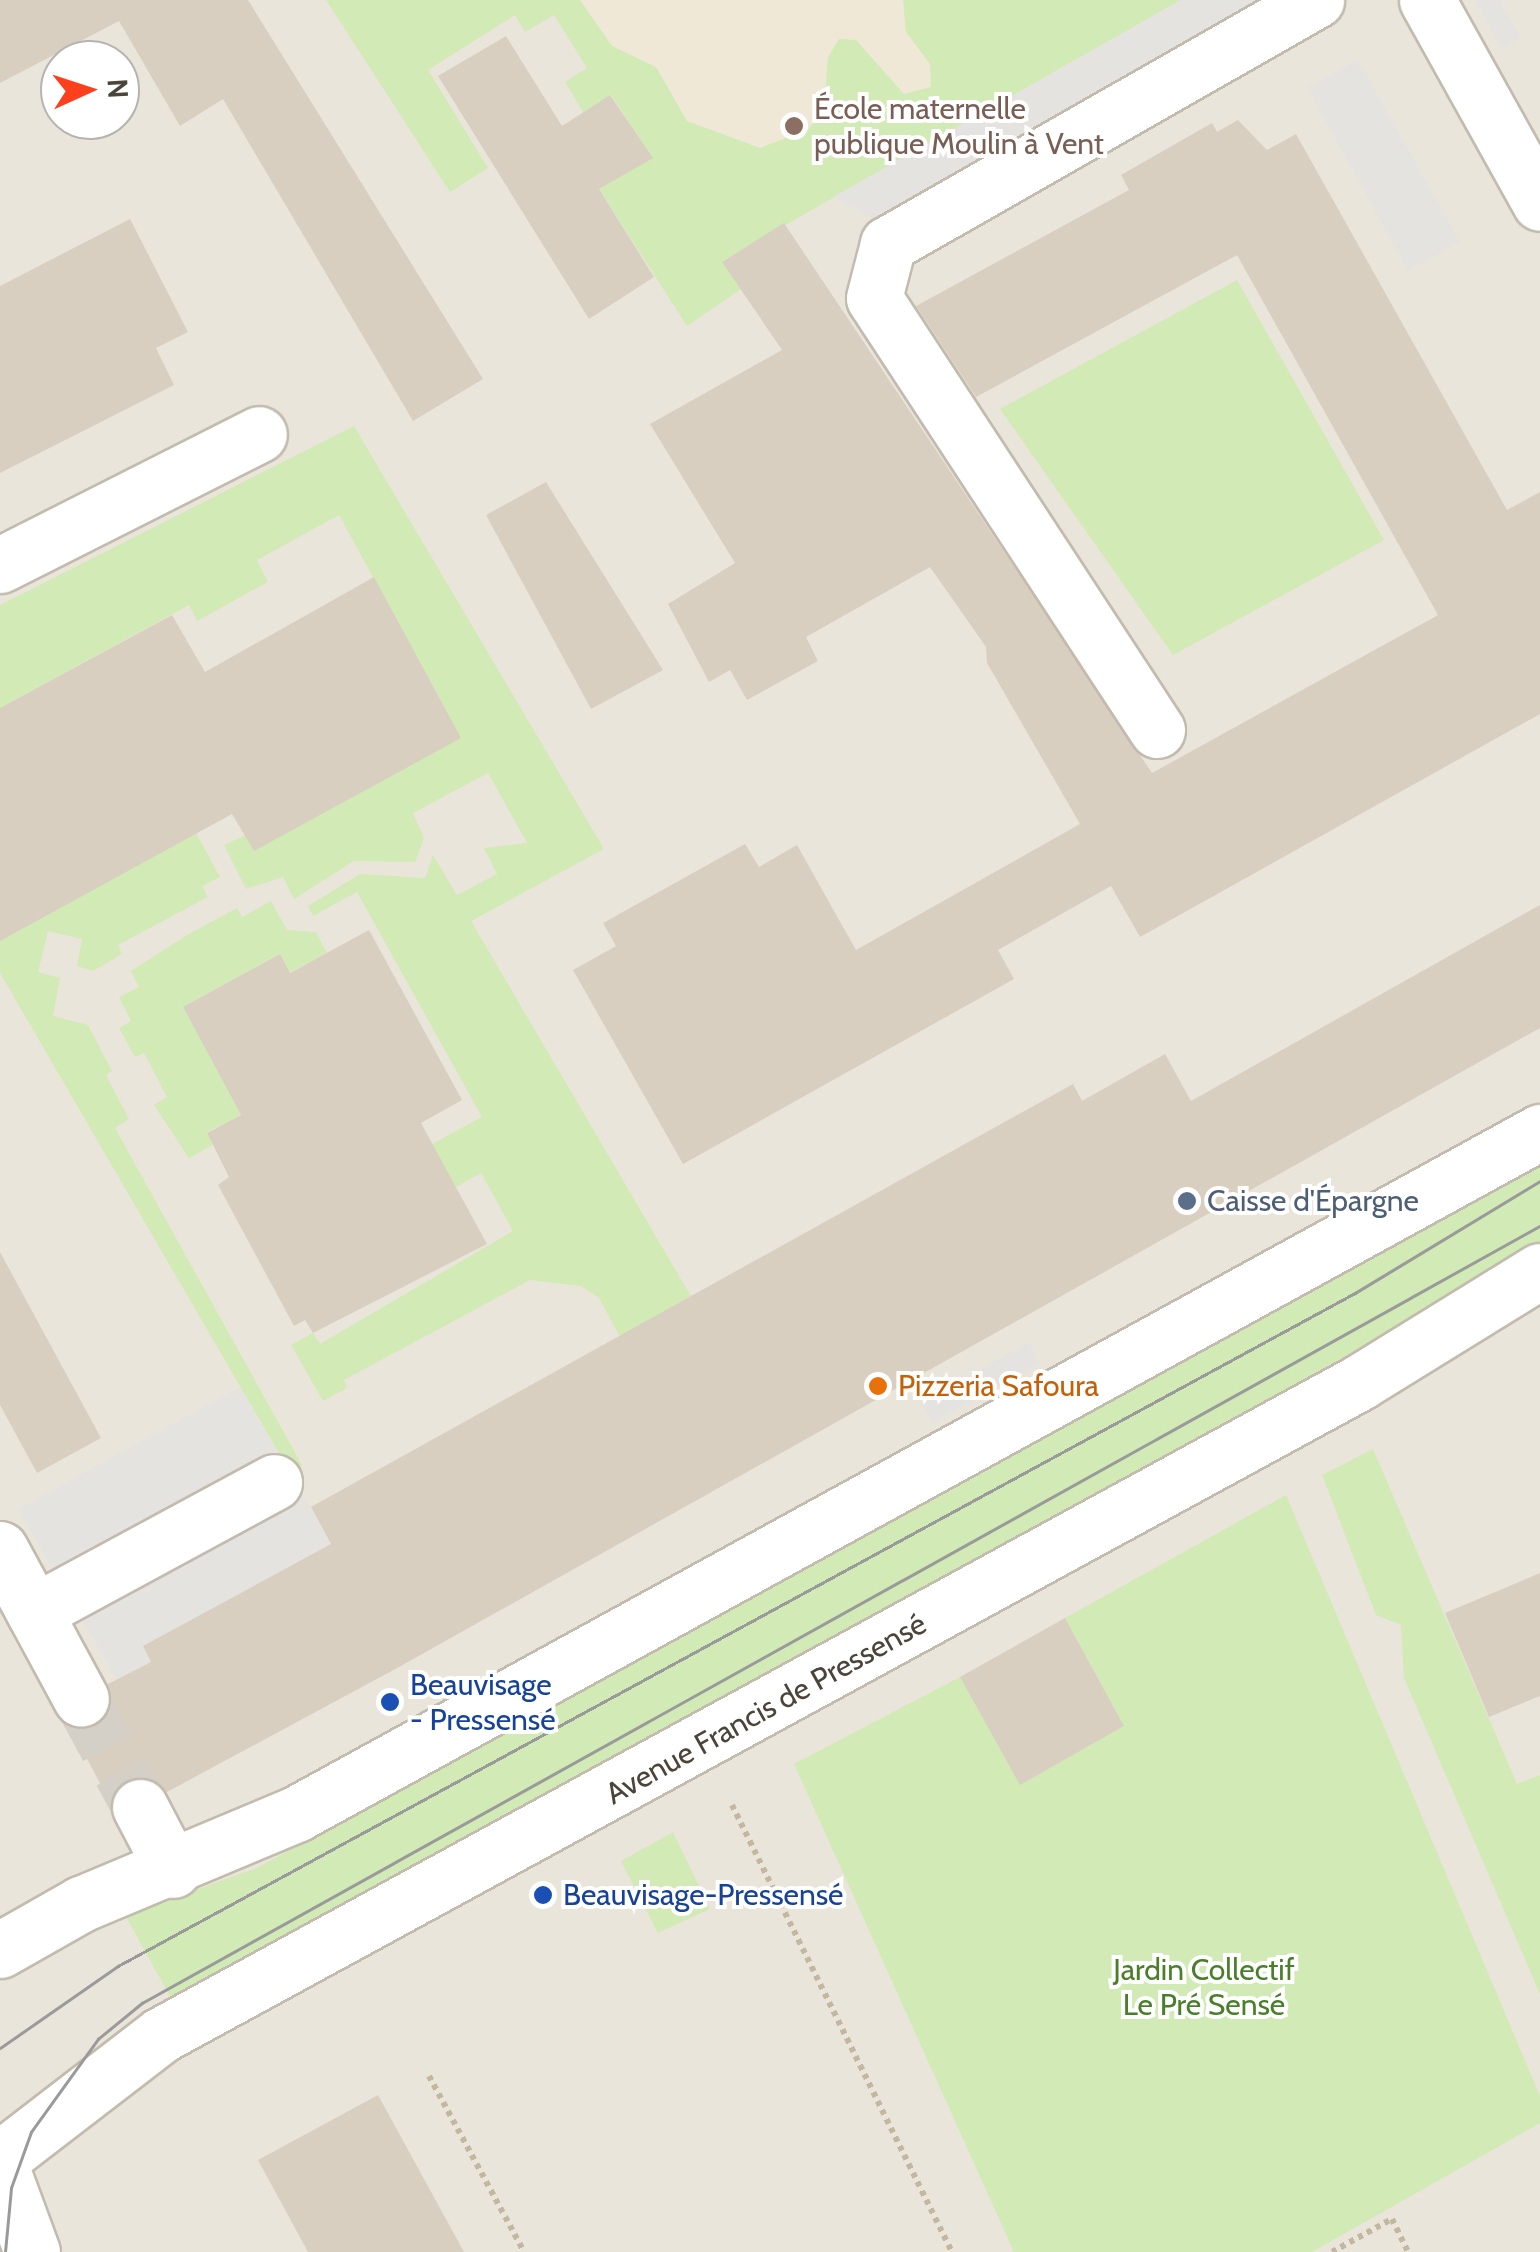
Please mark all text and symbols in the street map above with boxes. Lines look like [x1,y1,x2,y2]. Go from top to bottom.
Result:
north arrow [40,40,140,140]
text: N [100,78,135,99]
place label: École maternelle publique Moulin à Vent [814,91,1104,162]
marker: École maternelle publique Moulin à Vent [783,115,805,137]
place label: Caisse d'Épargne [1207,1183,1419,1219]
marker: Caisse d'Épargne [1176,1190,1198,1212]
place label: Pizzeria Safoura [898,1368,1099,1404]
marker: Pizzeria Safoura [867,1375,889,1397]
street label: Avenue Francis de Pressensé [600,1606,932,1812]
place label: Beauvisage - Pressensé [410,1667,556,1738]
marker: Beauvisage - Pressensé [379,1691,401,1713]
place label: Beauvisage-Pressensé [563,1877,843,1913]
marker: Beauvisage-Pressensé [532,1884,554,1906]
park label: Jardin Collectif Le Pré Sensé [1113,1952,1295,2022]

